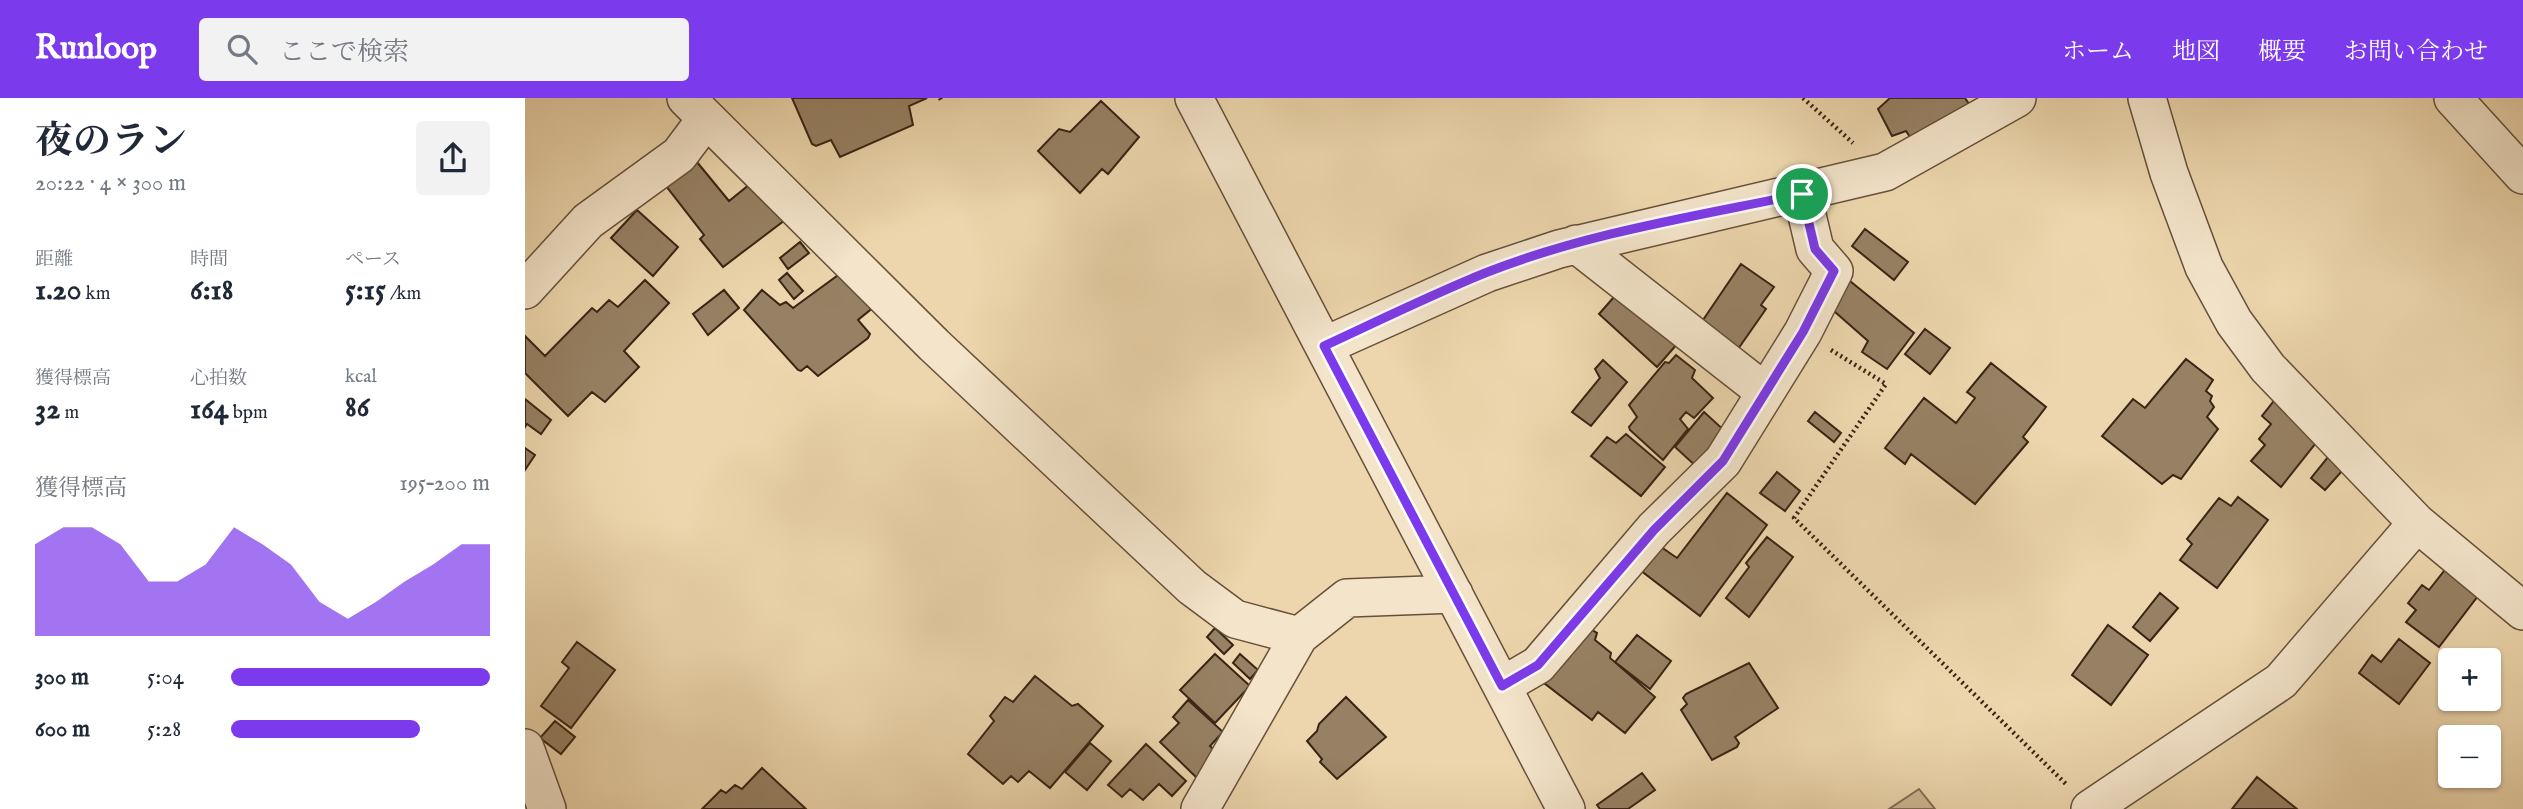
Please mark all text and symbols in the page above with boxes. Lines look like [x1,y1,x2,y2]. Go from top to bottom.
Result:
search box [199,18,689,81]
text: Runloop [35,28,157,70]
icon: search [223,30,261,68]
text: ここで検索 [279,36,409,69]
text: ホーム [2062,37,2134,68]
text: 地図 [2172,37,2220,68]
text: 概要 [2258,37,2306,68]
text: お問い合わせ [2344,37,2488,68]
text: 夜のラン [35,119,187,167]
button: share [416,121,490,195]
pin [1772,164,1832,224]
text: 20:22 · 4 × 300 m [35,169,186,198]
icon: arrive [1783,175,1821,213]
text: 距離 [35,248,73,272]
text: 時間 [190,248,228,272]
text: ペース [345,248,401,272]
text: 1.20 [35,272,81,310]
text: 6:18 [190,272,234,310]
text: 5:15 [345,272,386,310]
text: km [81,282,110,306]
text: /km [386,282,421,306]
text: kcal [345,365,377,389]
text: 獲得標高 [35,367,111,391]
text: 心拍数 [190,367,247,391]
text: 86 [345,389,369,427]
text: 32 [35,391,60,429]
text: 164 [190,391,229,429]
text: m [60,401,79,425]
text: bpm [229,401,268,425]
text: 195–200 m [399,469,490,498]
text: 獲得標高 [35,474,127,503]
map controls [2438,648,2501,788]
button: + [2438,648,2501,711]
text: 300 m [35,663,89,692]
text: 5:04 [147,663,184,692]
text: 600 m [35,715,90,744]
text: 5:28 [147,715,181,744]
button: − [2438,725,2501,788]

